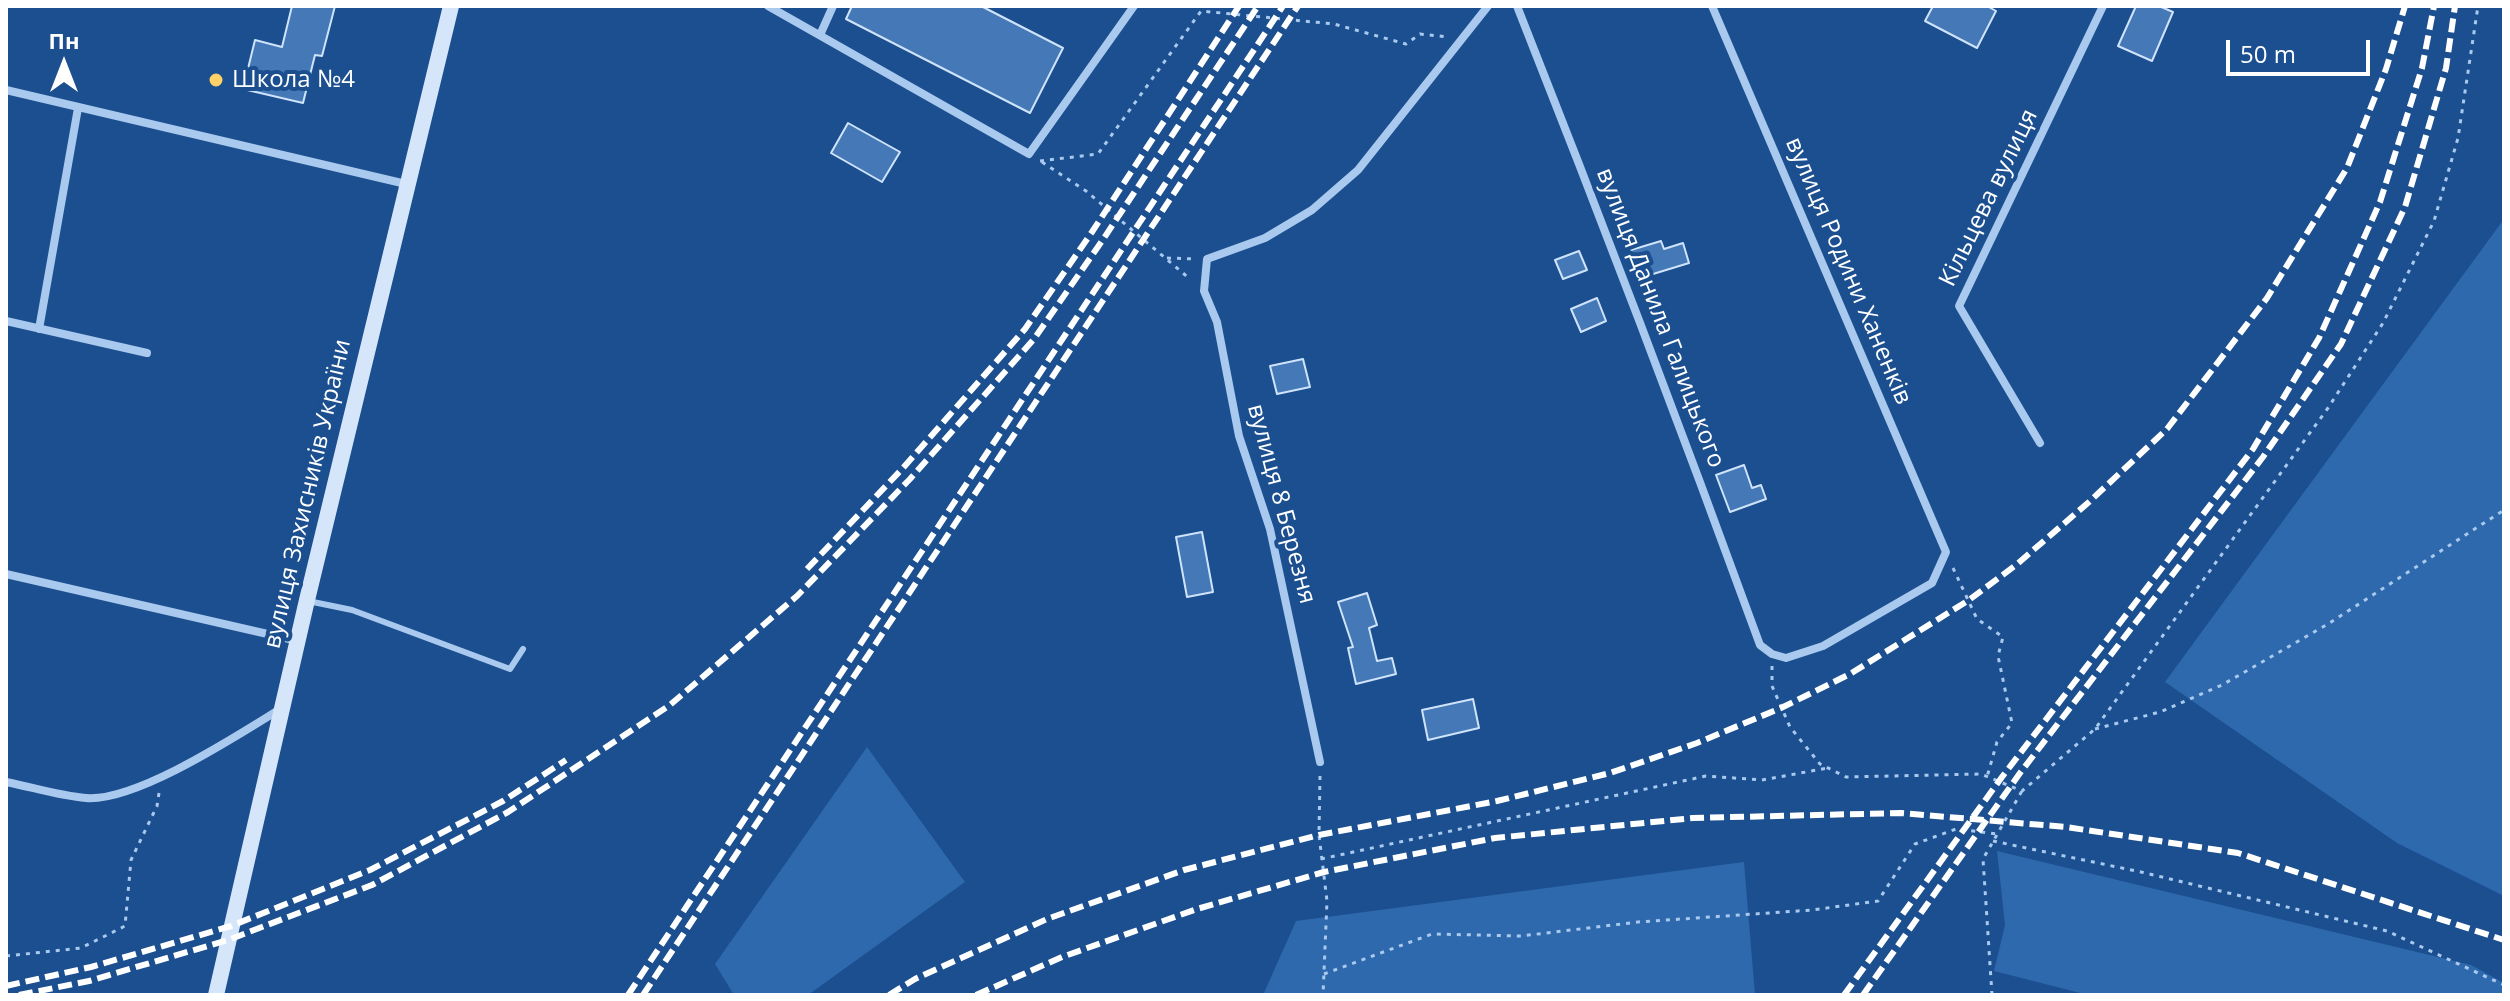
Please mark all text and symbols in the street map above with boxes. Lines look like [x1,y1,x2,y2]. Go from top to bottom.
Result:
north arrow [24,24,104,104]
scale bar [2230,24,2374,74]
text: Пн [49,25,79,55]
text: 50 m [2240,37,2296,70]
place label: Школа №4 [232,66,355,94]
marker: Школа №4 [207,71,225,89]
street label: Кільцева вулиця [1934,105,2044,291]
street label: вулиця Родини Ханенків [1779,133,1917,409]
street label: вулиця Данила Галицького [1589,164,1731,472]
street label: вулиця Захисників України [258,336,358,652]
street label: вулиця 8 Березня [1240,401,1322,607]

